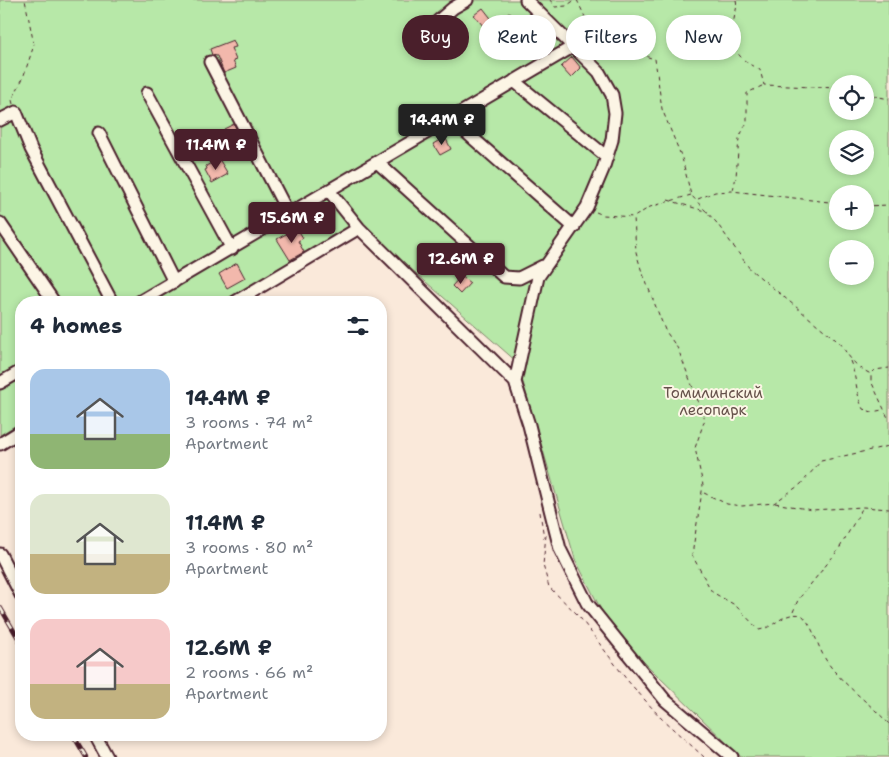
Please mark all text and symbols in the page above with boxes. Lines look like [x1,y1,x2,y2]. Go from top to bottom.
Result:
chip: Buy [402,15,469,60]
chip: Rent [479,15,556,60]
chip: Filters [566,15,656,60]
chip: New [666,15,741,60]
map controls [829,75,874,285]
button: locate [829,75,874,120]
pin: 14.4M ₽ [396,104,488,146]
text: 14.4M ₽ [409,109,475,130]
pin: 11.4M ₽ [170,128,262,171]
button: layers [829,130,874,175]
text: 11.4M ₽ [185,134,247,155]
button: + [829,185,874,230]
pin: 15.6M ₽ [246,202,338,244]
text: 15.6M ₽ [259,207,325,228]
button: − [829,240,874,285]
pin: 12.6M ₽ [415,242,507,285]
text: 12.6M ₽ [428,248,494,269]
text: 4 homes [30,312,122,340]
icon: filters [344,312,372,340]
park label: Томилинский лесопарк [663,383,763,420]
text: 14.4M ₽ [185,384,271,412]
icon: home [70,389,130,449]
text: 3 rooms · 74 m² [185,412,313,433]
text: Apartment [185,433,268,454]
text: 11.4M ₽ [185,509,266,537]
icon: home [70,514,130,574]
text: 3 rooms · 80 m² [185,537,313,558]
text: Apartment [185,558,268,579]
text: 12.6M ₽ [185,634,272,662]
icon: home [70,639,130,699]
text: 2 rooms · 66 m² [185,662,313,683]
text: Apartment [185,683,268,704]

